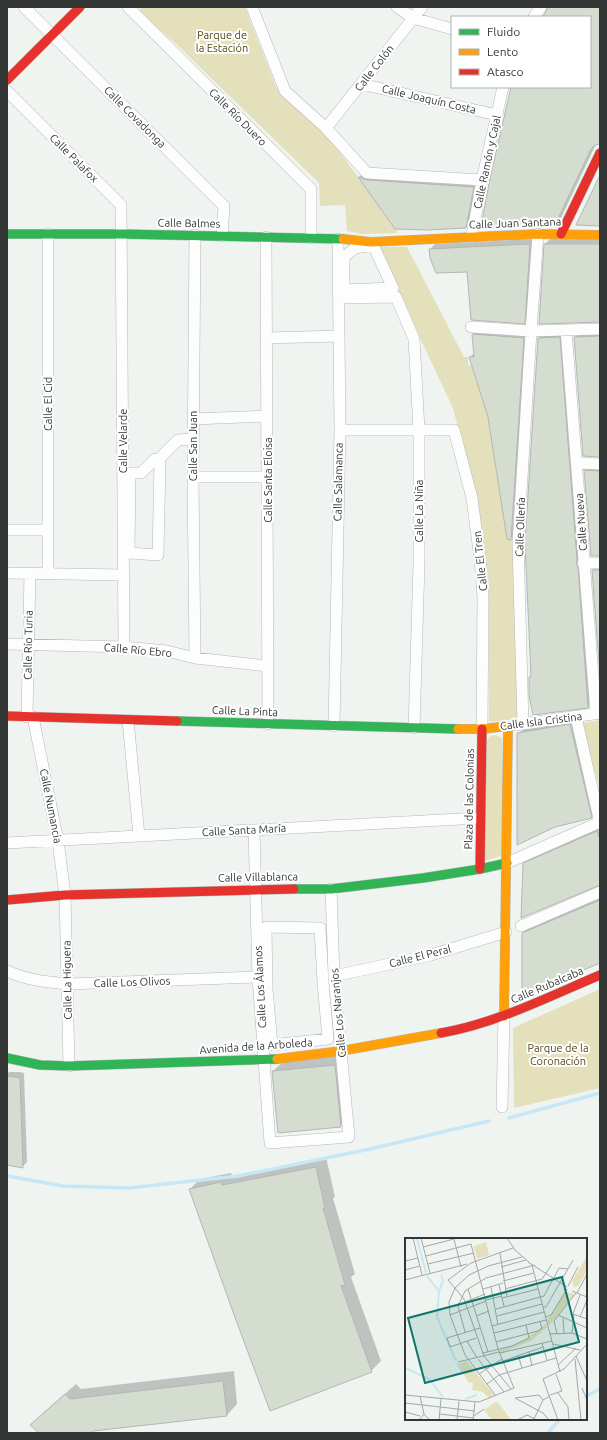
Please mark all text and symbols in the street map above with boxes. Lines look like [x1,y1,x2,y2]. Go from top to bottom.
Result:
legend [451,16,591,88]
text: Fluido [487,25,520,38]
park label: Parque de la Estación [196,29,248,54]
street label: Calle Colón [352,42,396,94]
text: Lento [487,45,518,58]
text: Atasco [487,65,523,78]
street label: Calle Joaquín Costa [381,82,477,116]
street label: Calle Covadonga [102,84,168,150]
street label: Calle Río Duero [207,86,269,148]
street label: Calle Ramón y Cajal [471,114,503,210]
street label: Calle Palafox [47,131,101,185]
street label: Calle Juan Santana [469,215,561,231]
street label: Calle Balmes [158,216,221,230]
street label: Calle El Cid [42,377,54,431]
street label: Calle Velarde [117,409,129,473]
street label: Calle San Juan [187,411,199,481]
street label: Calle Santa Eloisa [262,437,274,523]
street label: Calle Salamanca [331,442,345,522]
street label: Calle La Niña [413,479,425,543]
street label: Calle Nueva [573,493,589,551]
street label: Calle Ollería [513,497,527,557]
street label: Calle El Tren [471,530,489,592]
street label: Calle Río Turia [21,610,35,680]
street label: Calle Río Ebro [103,641,173,659]
street label: Calle La Pinta [212,704,278,718]
street label: Calle Isla Cristina [499,710,583,732]
street label: Plaza de las Colonias [462,748,476,850]
street label: Calle Numancia [38,768,64,844]
street label: Calle Santa María [201,822,287,838]
street label: Calle Villablanca [218,870,298,884]
street label: Calle La Higuera [60,940,74,1020]
street label: Calle El Peral [388,942,452,969]
street label: Calle Los Álamos [251,945,268,1029]
street label: Calle Rubalcaba [509,964,585,1006]
street label: Calle Los Naranjos [328,968,348,1058]
street label: Calle Los Olivos [93,975,171,989]
street label: Avenida de la Arboleda [199,1036,313,1056]
park label: Parque de la Coronación [527,1042,589,1067]
inset map [405,1238,587,1420]

